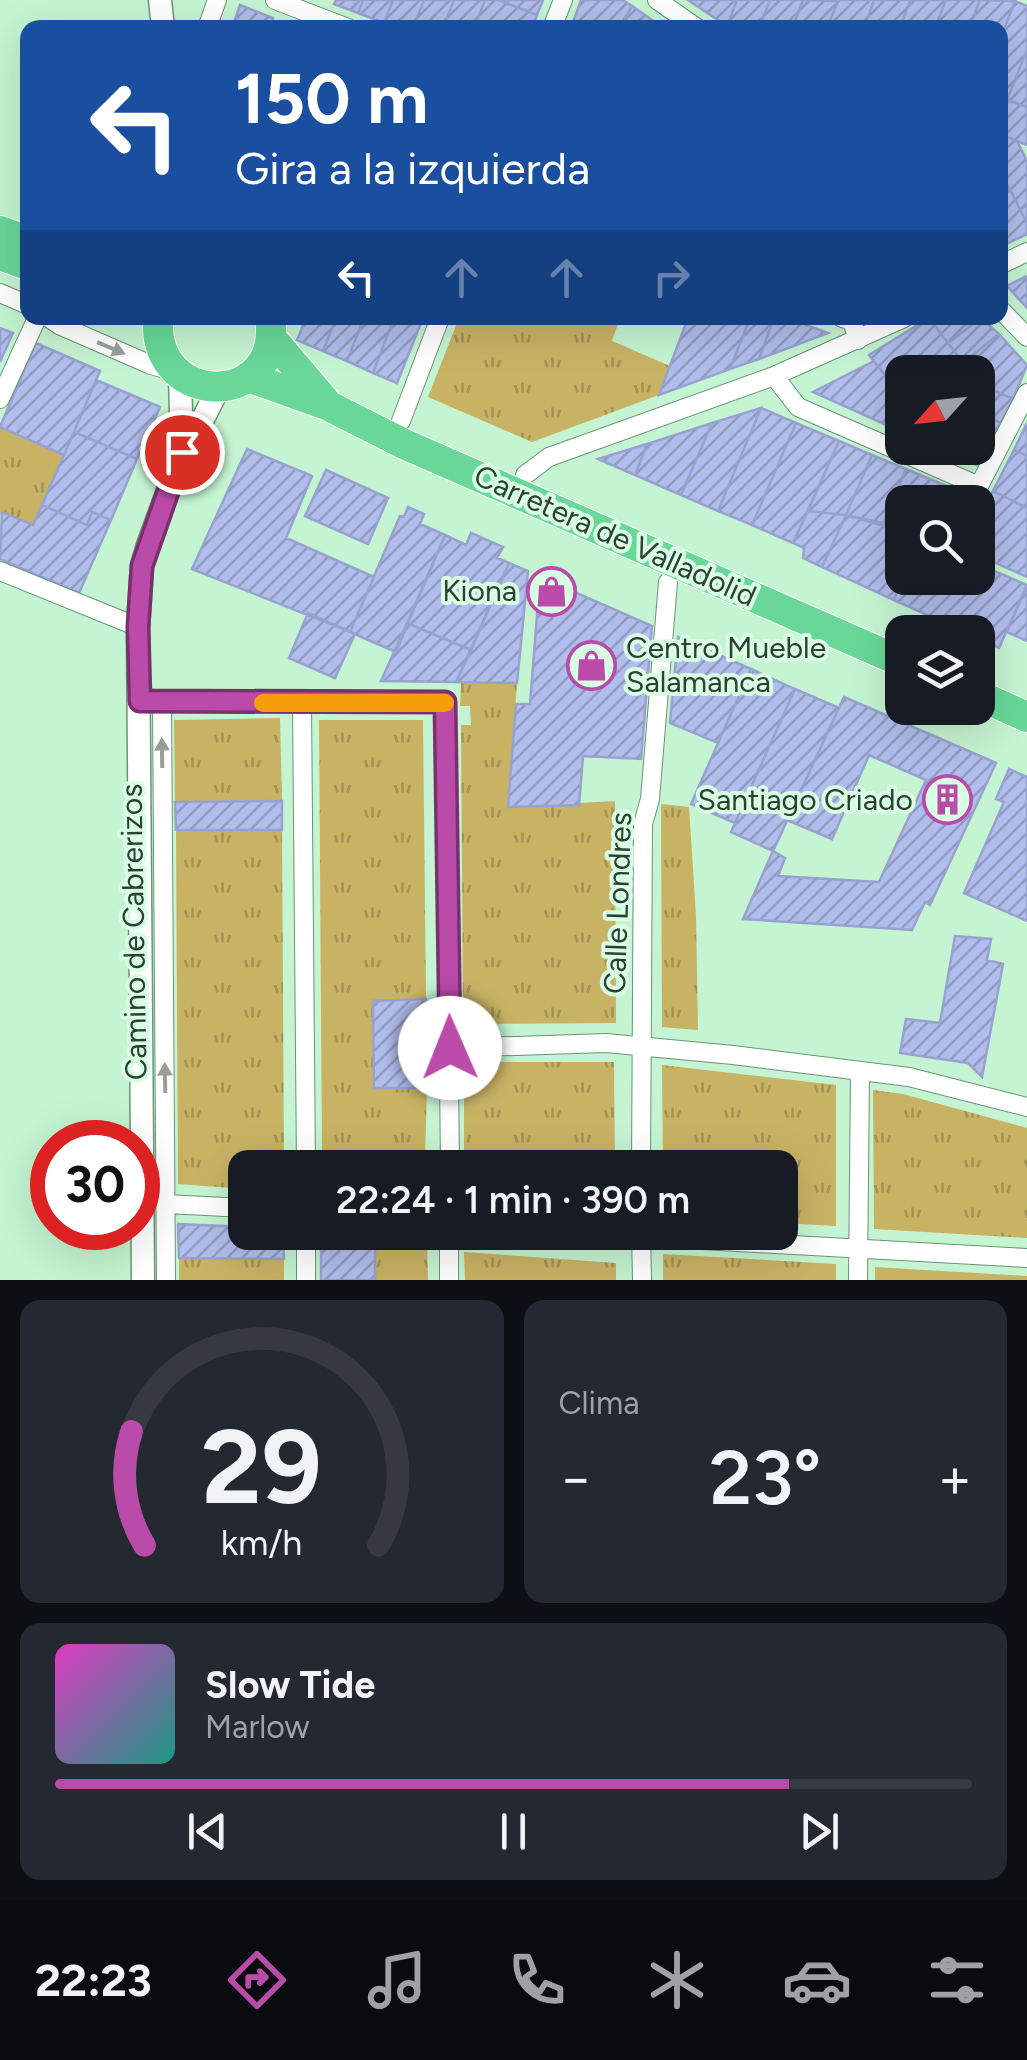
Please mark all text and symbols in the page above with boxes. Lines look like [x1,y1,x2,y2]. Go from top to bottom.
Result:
text: 150 m [235,56,428,141]
icon: left [70,60,200,190]
text: Gira a la izquierda [235,141,590,195]
icon: left [329,250,384,305]
icon: ahead [434,250,489,305]
icon: ahead [539,250,594,305]
icon: right [644,250,699,305]
one-way arrow [96,340,126,356]
north arrow [885,355,995,465]
map controls [885,355,995,725]
pin [140,410,225,495]
icon: arrive [155,425,210,480]
street label: Carretera de Valladolid [468,457,762,614]
button: search [885,485,995,595]
shop icon: Kiona [526,565,578,617]
place label: Kiona [442,572,517,609]
button: layers [885,615,995,725]
place label: Centro Mueble Salamanca [626,629,826,700]
shop icon: Centro Mueble Salamanca [565,639,617,691]
one-way arrow [154,736,170,768]
building icon: Santiago Criado [922,774,974,826]
place label: Santiago Criado [698,781,913,818]
street label: Camino de Cabrerizos [112,783,155,1081]
street label: Calle Londres [596,812,639,994]
position arrow [398,996,502,1100]
one-way arrow [157,1061,173,1093]
speed limit sign: 30 [30,1120,160,1250]
text: 22:24 · 1 min · 390 m [336,1177,690,1223]
text: Clima [559,1384,640,1422]
text: 29 [201,1404,322,1529]
text: 23° [709,1433,821,1523]
text: − [559,1445,593,1511]
text: + [938,1445,972,1511]
text: km/h [221,1521,303,1564]
text: Slow Tide [205,1662,375,1708]
text: Marlow [205,1708,309,1746]
icon: previous [180,1804,235,1859]
icon: pause [486,1804,541,1859]
icon: next [792,1804,847,1859]
icon: directions [222,1945,292,2015]
icon: music [362,1945,432,2015]
icon: phone [502,1945,572,2015]
icon: climate [642,1945,712,2015]
icon: car [782,1945,852,2015]
icon: filters [922,1945,992,2015]
text: 22:23 [35,1953,152,2007]

